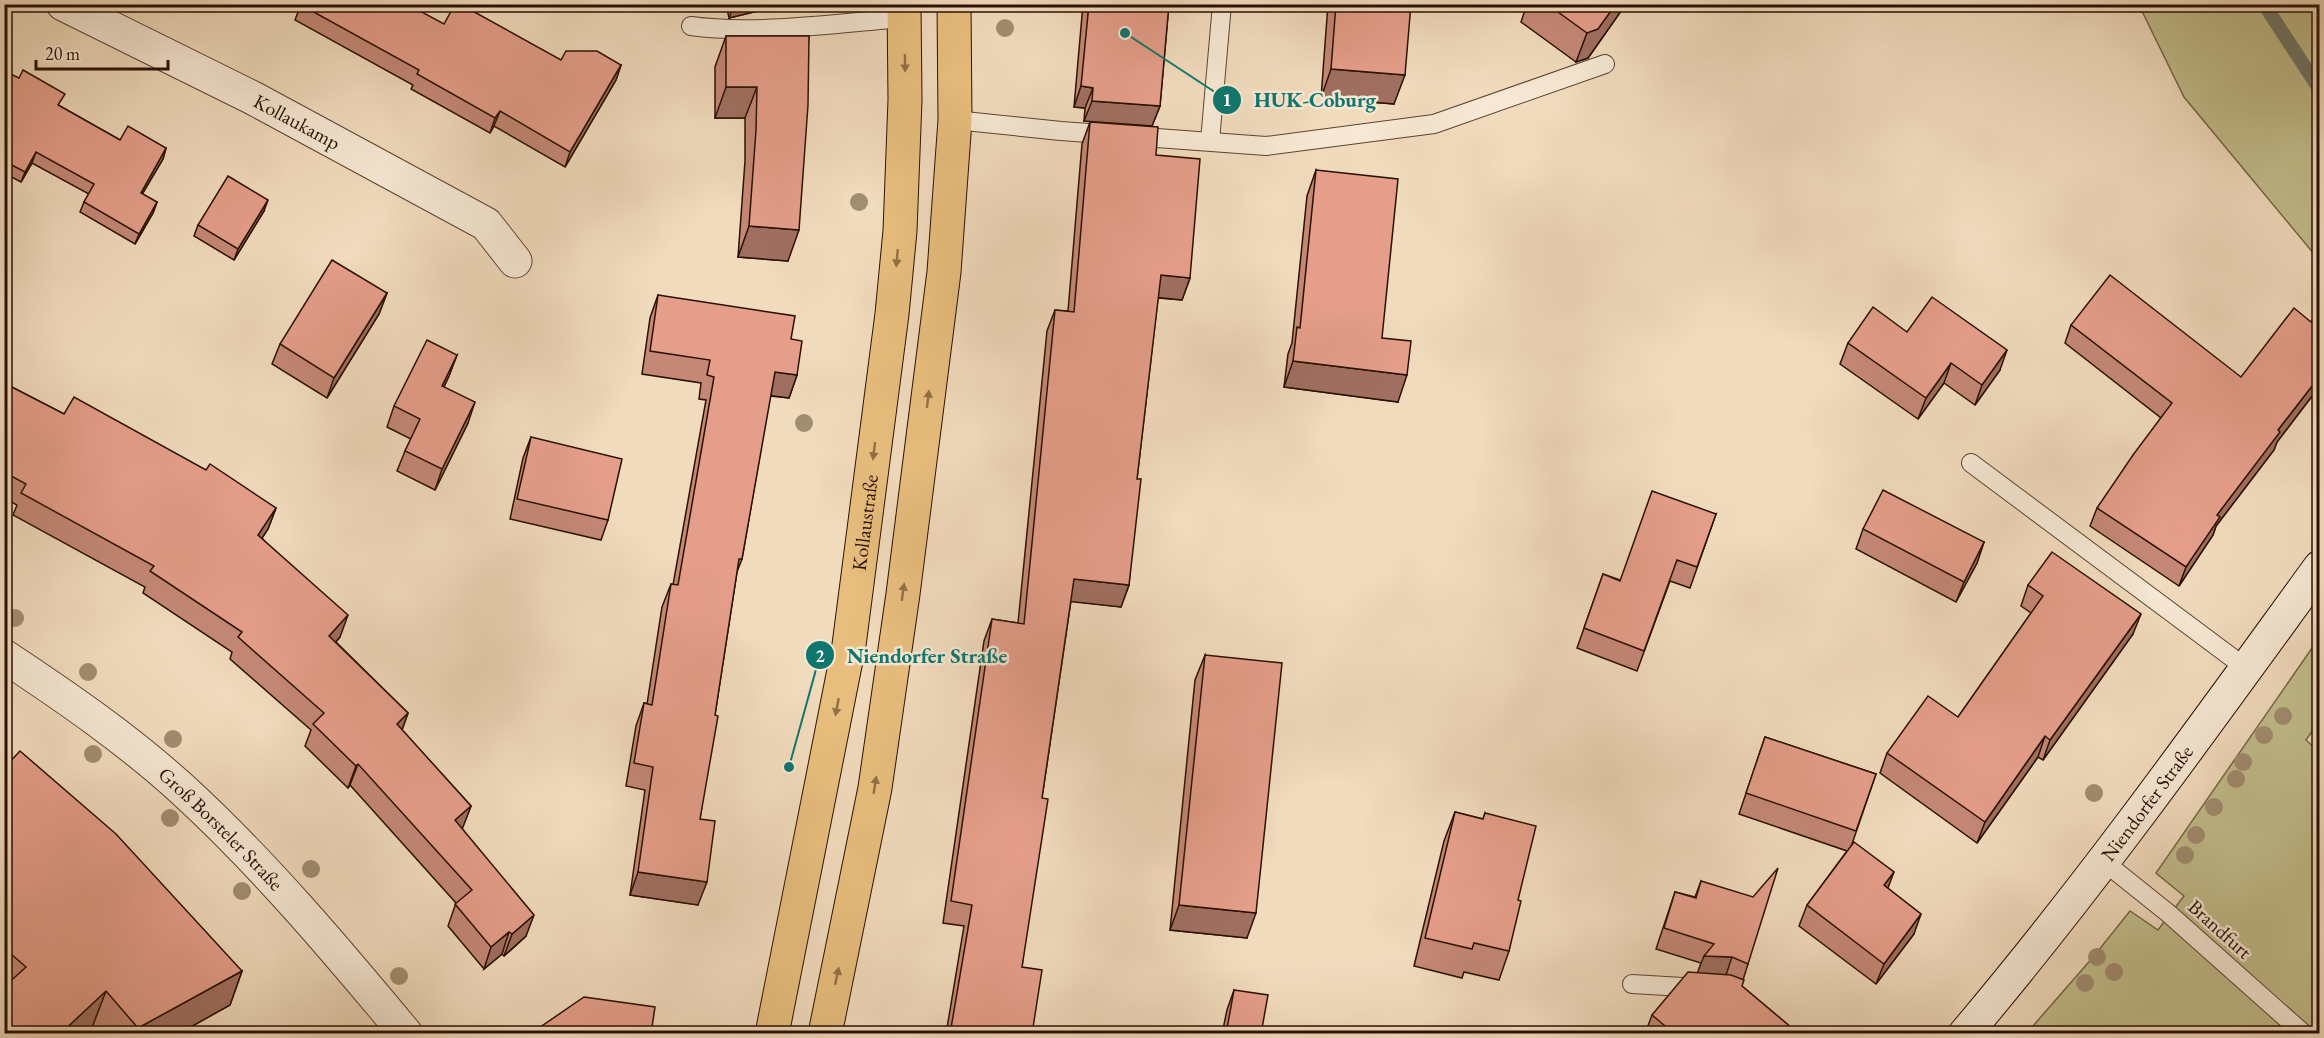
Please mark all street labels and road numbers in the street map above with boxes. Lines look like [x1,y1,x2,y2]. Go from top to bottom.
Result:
street label: Kollaukamp [249,88,345,156]
street label: Kollaustraße [846,473,884,572]
street label: Niendorfer Straße [2095,740,2199,866]
street label: Groß Borsteler Straße [153,761,289,896]
street label: Brandfurt [2183,894,2258,965]

